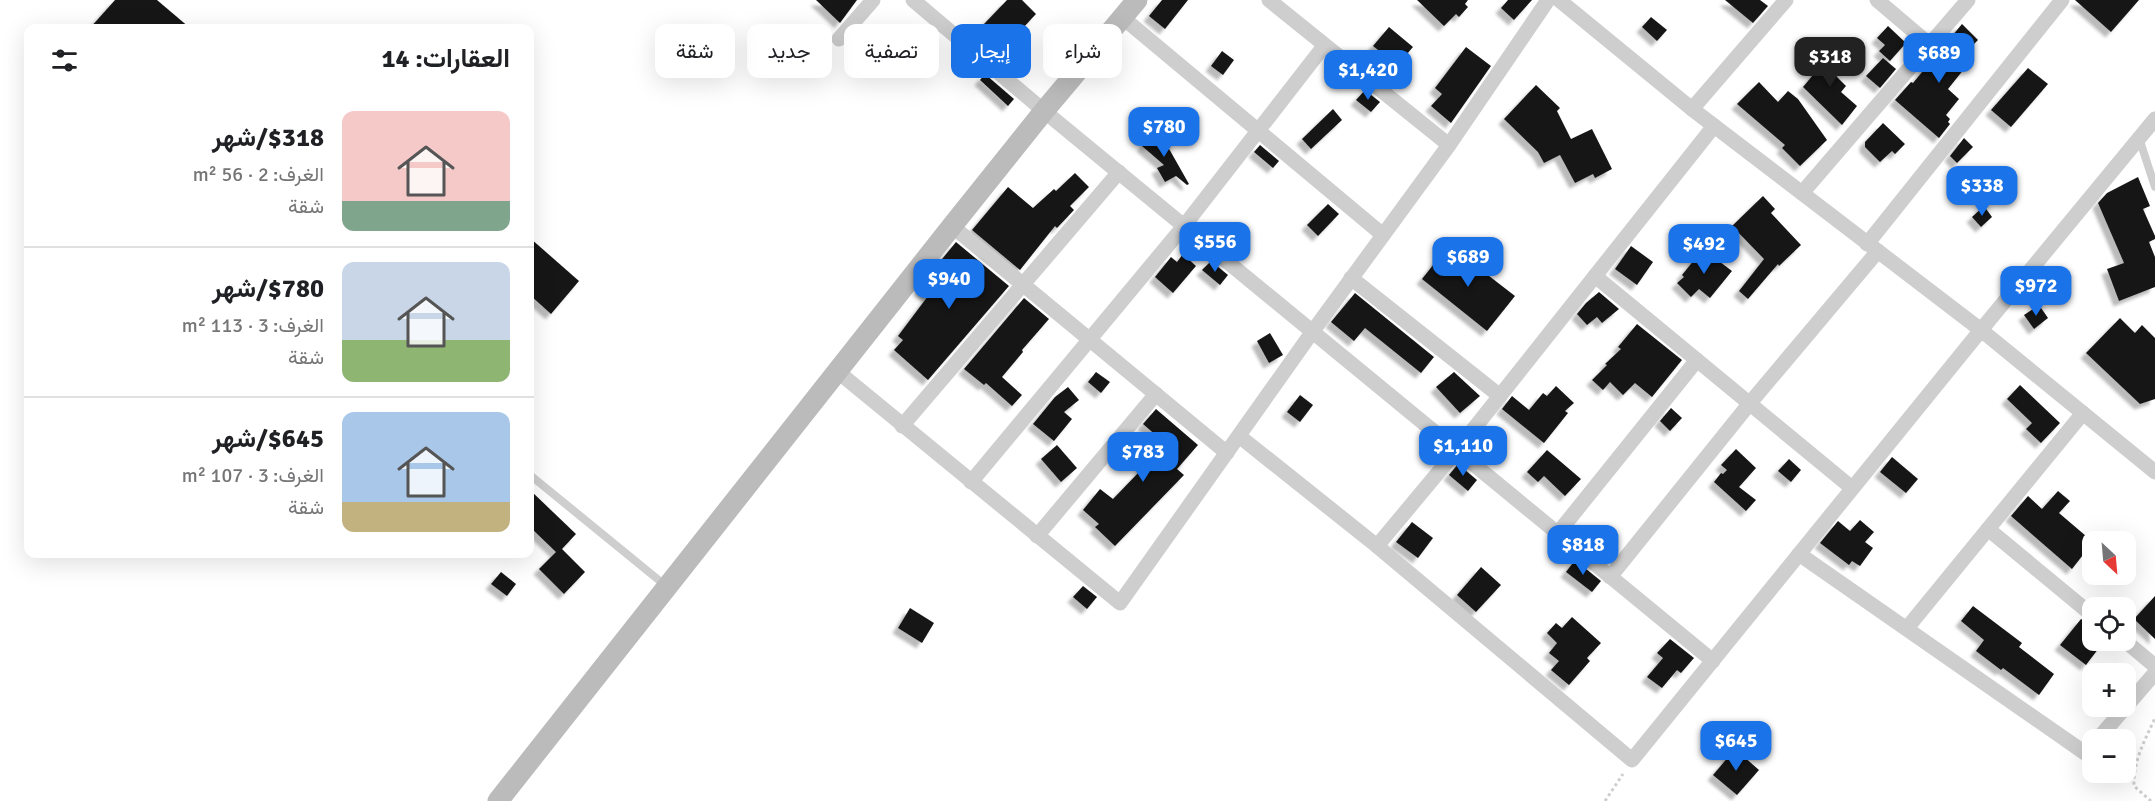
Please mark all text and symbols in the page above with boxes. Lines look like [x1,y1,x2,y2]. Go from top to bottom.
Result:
chip: شقة [655,24,735,78]
chip: جديد [747,24,832,78]
chip: تصفية [844,24,939,78]
chip: إيجار [951,24,1031,78]
chip: شراء [1043,24,1122,78]
pin: $689 [1903,33,1975,84]
pin: $318 [1794,37,1866,88]
text: $689 [1917,40,1961,65]
text: العقارات: 14 [381,43,510,75]
icon: filters [48,44,81,77]
text: $318 [1808,44,1852,69]
pin: $1,420 [1319,50,1417,101]
text: $1,420 [1338,57,1398,82]
pin: $780 [1128,107,1200,158]
text: $780 [1142,114,1186,139]
text: $318/شهر [212,122,324,154]
icon: home [390,135,462,207]
text: الغرف: 2 · 56 m² [193,162,324,187]
pin: $338 [1946,166,2018,217]
text: $338 [1960,173,2004,198]
text: شقة [288,194,324,219]
pin: $556 [1179,222,1251,273]
pin: $492 [1668,224,1740,275]
text: $556 [1193,229,1237,254]
text: $492 [1682,231,1726,256]
pin: $689 [1432,237,1504,288]
text: $689 [1446,244,1490,269]
pin: $940 [913,259,985,310]
text: $940 [927,266,971,291]
pin: $972 [2000,266,2072,317]
text: $780/شهر [212,273,324,305]
text: $972 [2014,273,2058,298]
icon: home [390,286,462,358]
text: الغرف: 3 · 113 m² [182,313,324,338]
text: شقة [288,345,324,370]
text: $645/شهر [212,423,324,455]
pin: $1,110 [1414,426,1512,477]
pin: $783 [1107,432,1179,483]
text: $1,110 [1433,433,1493,458]
icon: home [390,436,462,508]
text: $783 [1121,439,1165,464]
text: الغرف: 3 · 107 m² [182,463,324,488]
text: شقة [288,495,324,520]
pin: $818 [1547,525,1619,576]
north arrow [2082,531,2136,585]
map controls [2082,531,2136,783]
text: $818 [1561,532,1605,557]
button: locate [2082,597,2136,651]
button: + [2082,663,2136,717]
pin: $645 [1700,721,1772,772]
text: $645 [1714,728,1758,753]
button: − [2082,729,2136,783]

